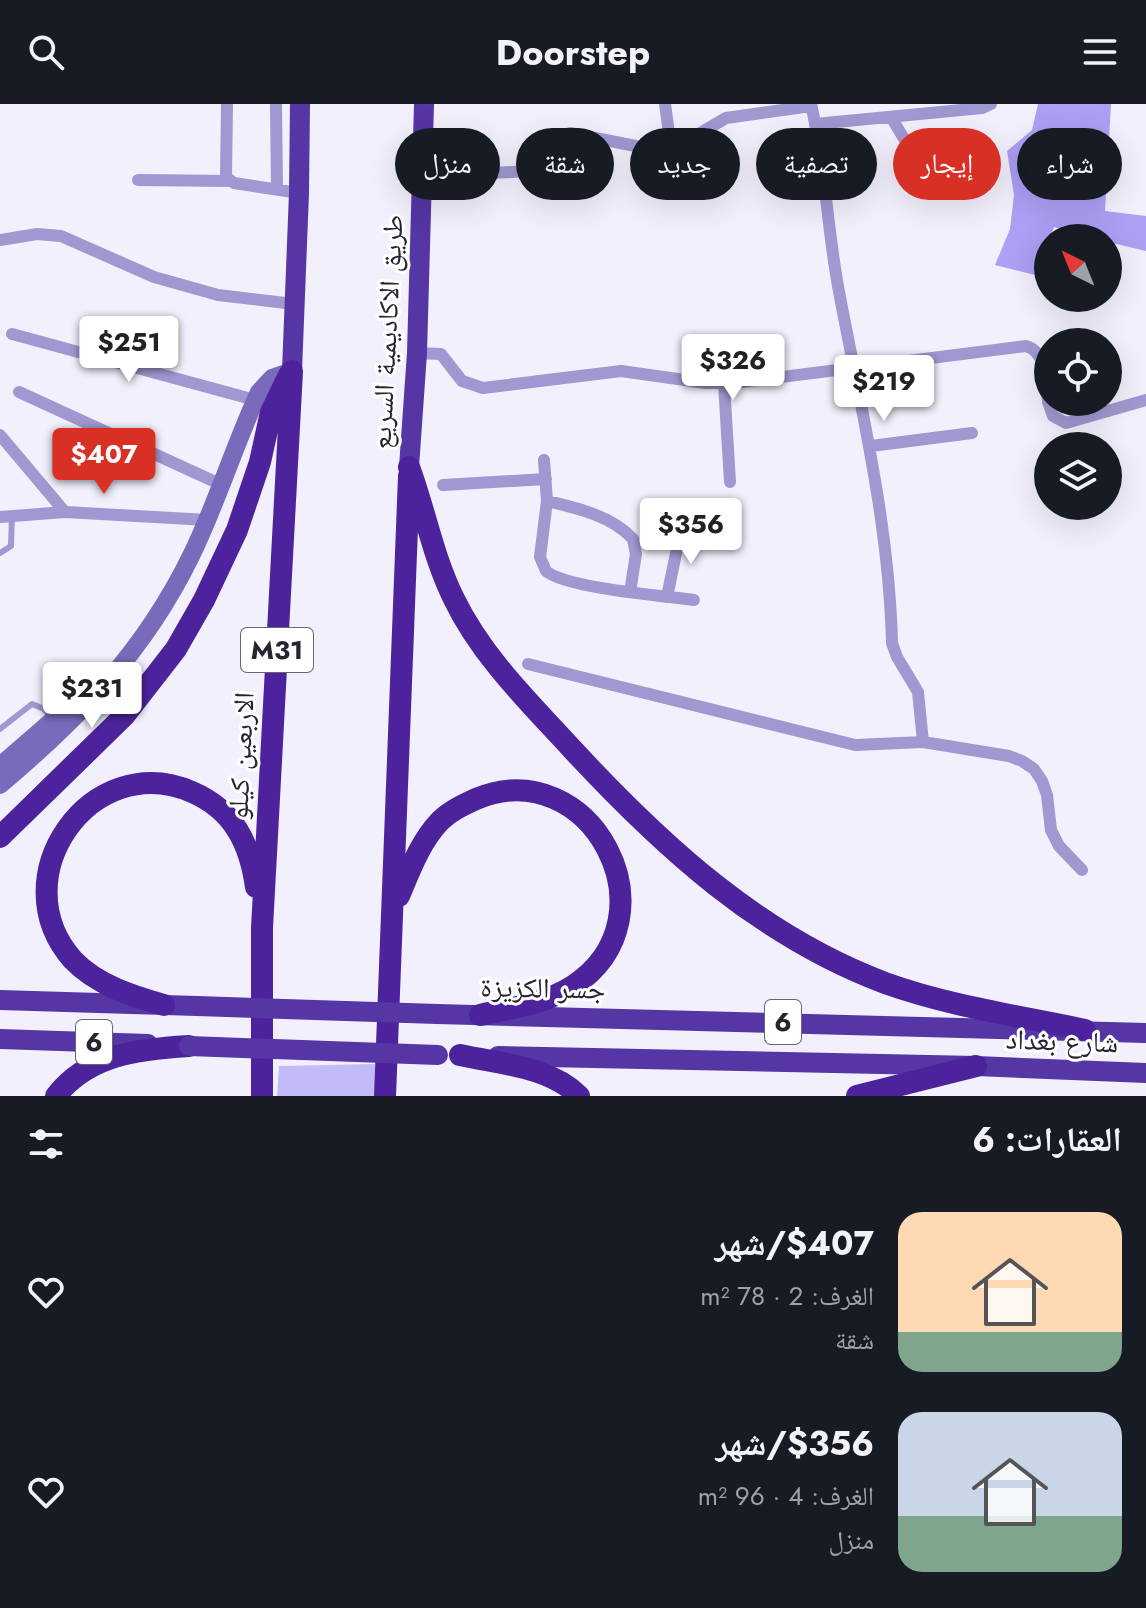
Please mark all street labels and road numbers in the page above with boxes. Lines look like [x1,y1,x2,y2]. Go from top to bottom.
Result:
street label: طريق الاكاديمية السريع [360,214,414,450]
road number: M31 [241,628,313,672]
street label: الاربعين كيلو [217,691,265,821]
street label: جسر الكزيزة [480,966,606,1010]
road number: 6 [765,1000,801,1044]
street label: شارع بغداد [1005,1019,1119,1063]
road number: 6 [76,1020,112,1064]

